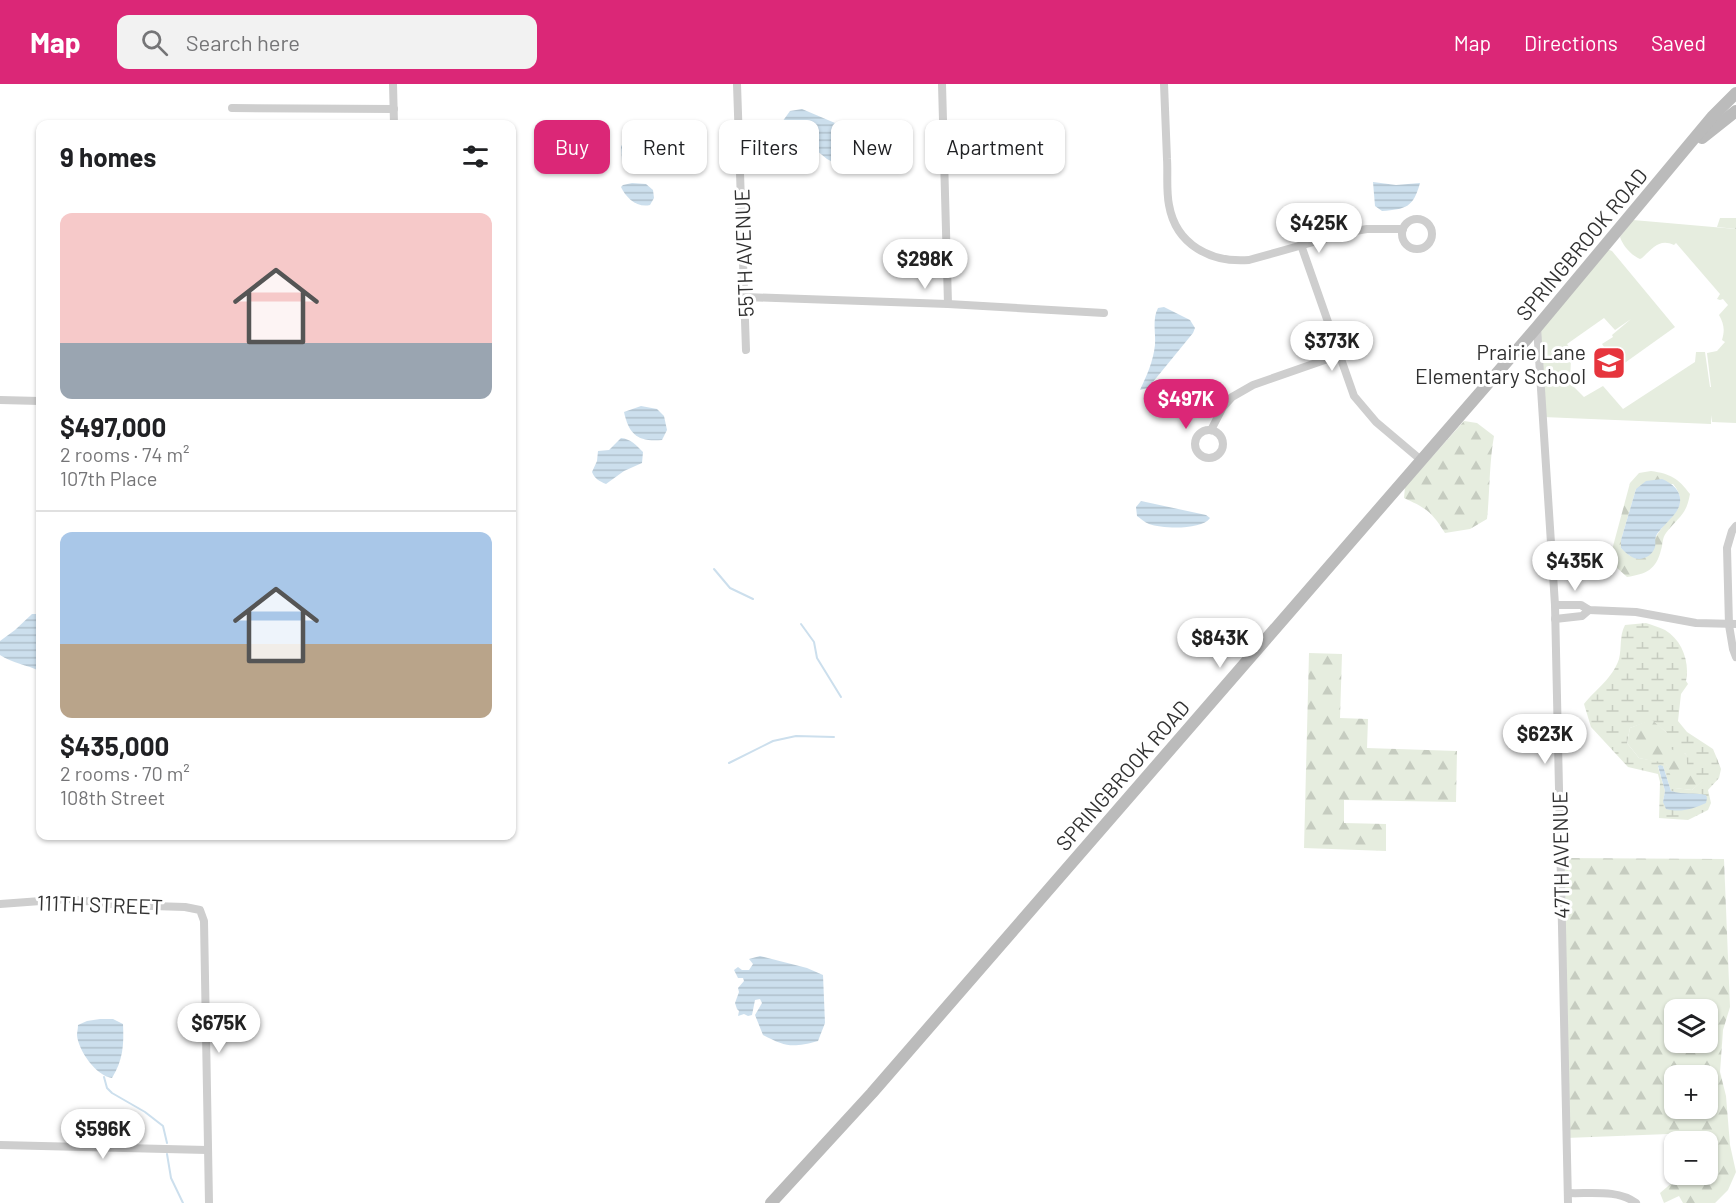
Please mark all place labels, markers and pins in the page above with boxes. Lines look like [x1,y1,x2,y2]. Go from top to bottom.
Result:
pin: $425K [1277,203,1361,254]
pin: $298K [883,239,967,290]
pin: $373K [1290,321,1374,372]
place label: Prairie Lane Elementary School [1415,339,1586,388]
school or university icon: Prairie Lane Elementary School [1591,345,1627,381]
pin: $497K [1144,379,1228,430]
pin: $435K [1533,541,1617,592]
pin: $843K [1178,618,1262,669]
pin: $623K [1503,714,1587,765]
pin: $675K [177,1003,261,1054]
pin: $596K [61,1109,145,1160]

